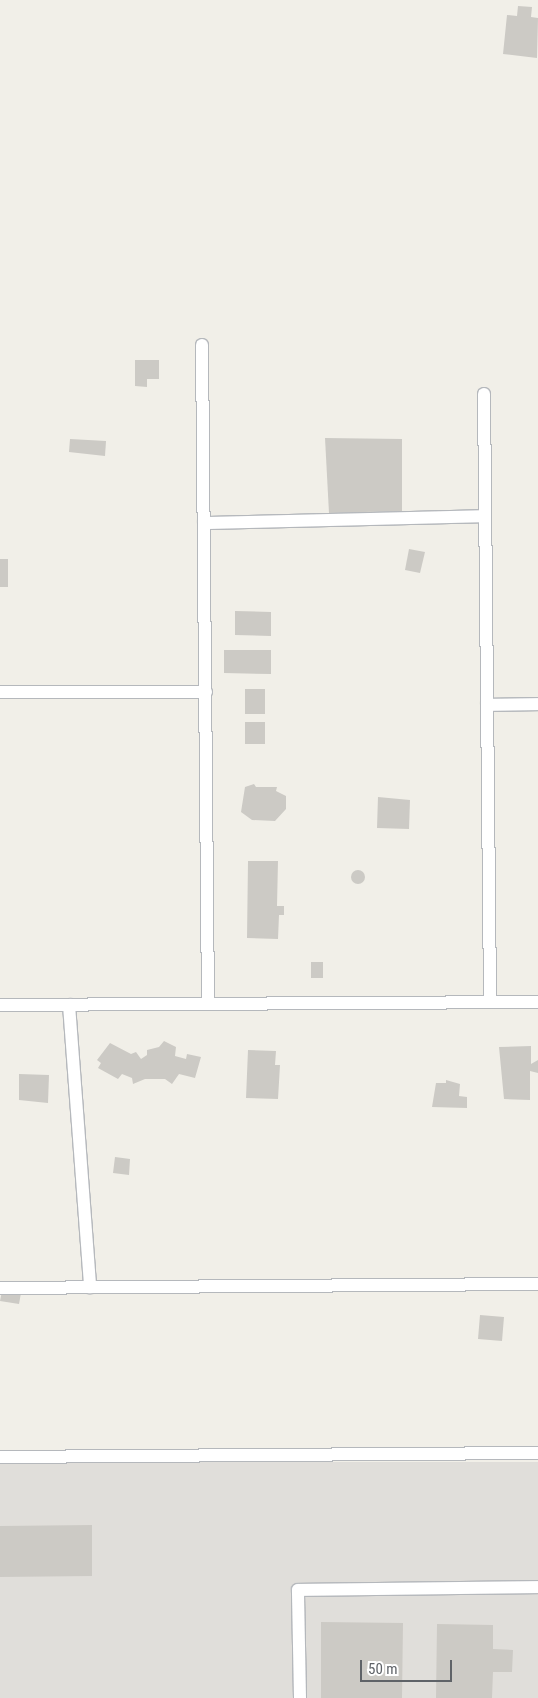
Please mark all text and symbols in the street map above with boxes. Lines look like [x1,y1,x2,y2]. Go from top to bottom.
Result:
scale bar [363,1650,456,1682]
text: 50 m [368,1660,398,1678]

